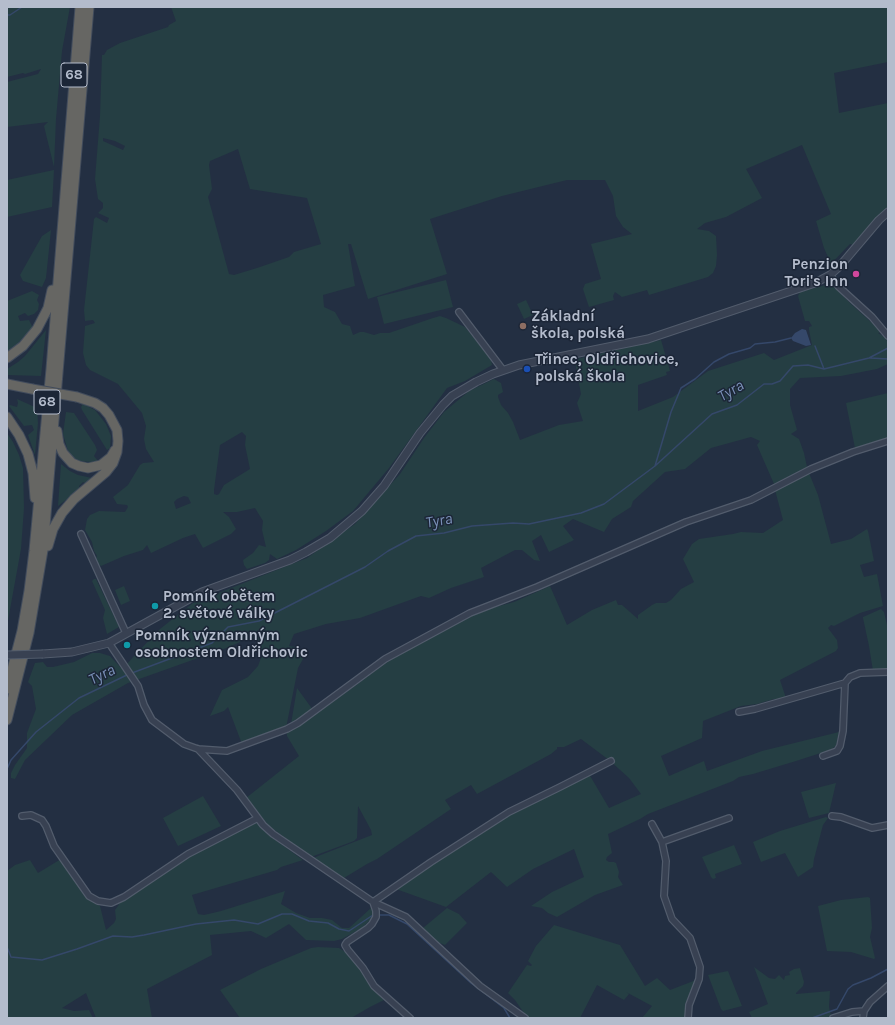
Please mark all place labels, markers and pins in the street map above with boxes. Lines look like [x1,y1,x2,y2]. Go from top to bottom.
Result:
place label: Penzion Tori's Inn [784,256,848,291]
marker: Penzion Tori's Inn [851,269,861,279]
place label: Základní škola, polská [531,308,625,343]
marker: Základní škola, polská [518,321,528,331]
place label: Třinec, Oldřichovice, polská škola [535,351,678,386]
marker: Třinec, Oldřichovice, polská škola [522,364,532,374]
place label: Pomník obětem 2. světové války [163,588,275,623]
marker: Pomník obětem 2. světové války [150,601,160,611]
place label: Pomník významným osobnostem Oldřichovic [135,627,308,662]
marker: Pomník významným osobnostem Oldřichovic [122,640,132,650]

